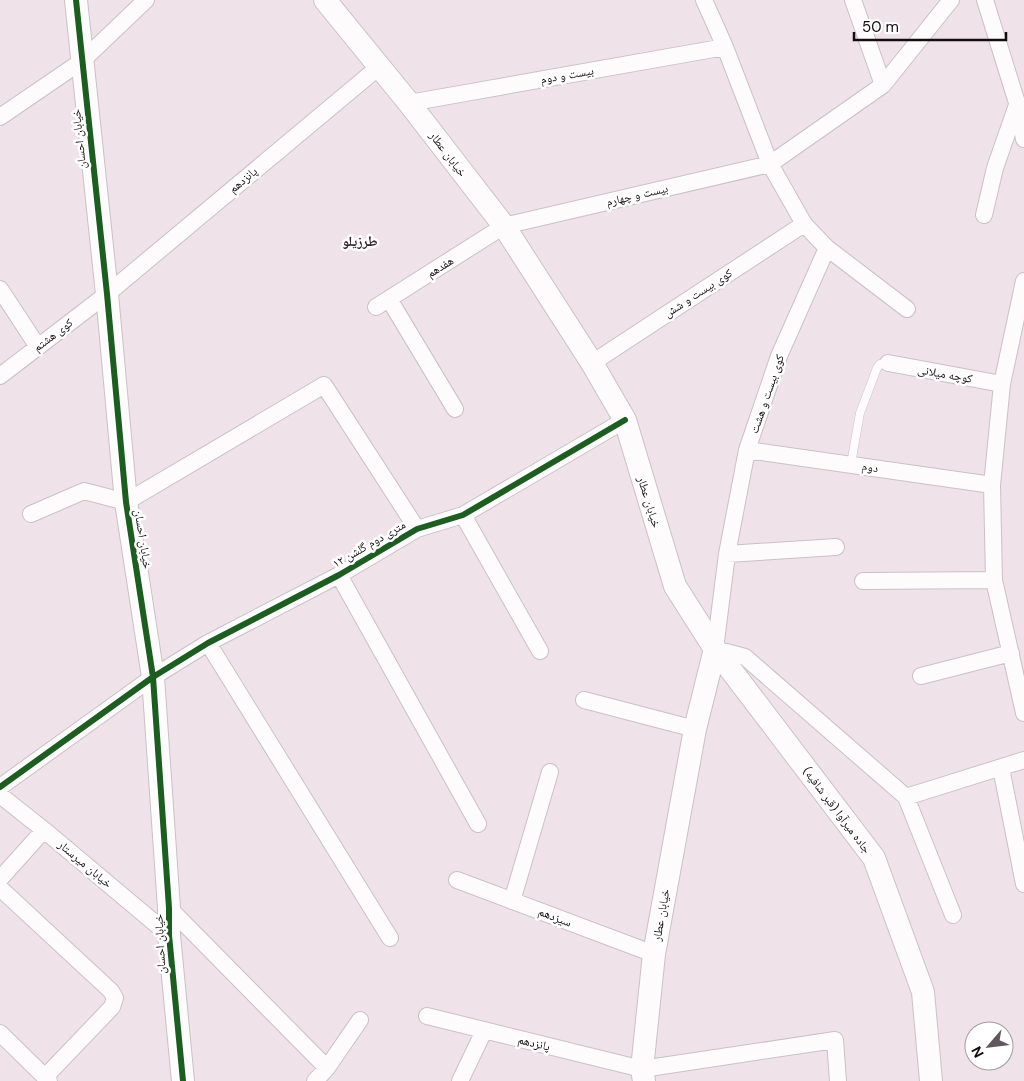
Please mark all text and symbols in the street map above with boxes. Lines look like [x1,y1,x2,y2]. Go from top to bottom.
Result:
scale bar [854,10,1006,42]
text: 50 m [862,17,899,37]
street label: بیست و دوم [539,62,595,88]
street label: خیابان احسان [68,108,90,170]
street label: خیابان عطار [425,127,471,180]
street label: پانزدهم [225,163,261,197]
street label: بیست و چهارم [604,180,670,210]
district label: طرزیلو [342,232,378,250]
street label: هفدهم [424,253,456,281]
street label: کوی بیست و شش [661,265,735,321]
street label: کوی هشتم [30,315,76,355]
street label: کوی بیست و هشت [746,352,788,436]
street label: کوچه میلانی [916,361,974,387]
street label: دوم [861,458,879,476]
street label: خیابان عطار [633,473,664,530]
street label: خیابان احسان [130,508,156,570]
street label: ۱۲ متری دوم گلشن [330,517,408,571]
street label: جاده میرآوا (قبر شافیه) [799,764,875,857]
street label: خیابان میرستار [54,836,116,892]
street label: خیابان عطار [648,887,674,943]
street label: سیزدهم [536,903,574,931]
street label: خیابان احسان [150,913,170,974]
north arrow [964,1021,1014,1071]
street label: پانزدهم [516,1031,552,1055]
text: N [967,1043,988,1061]

